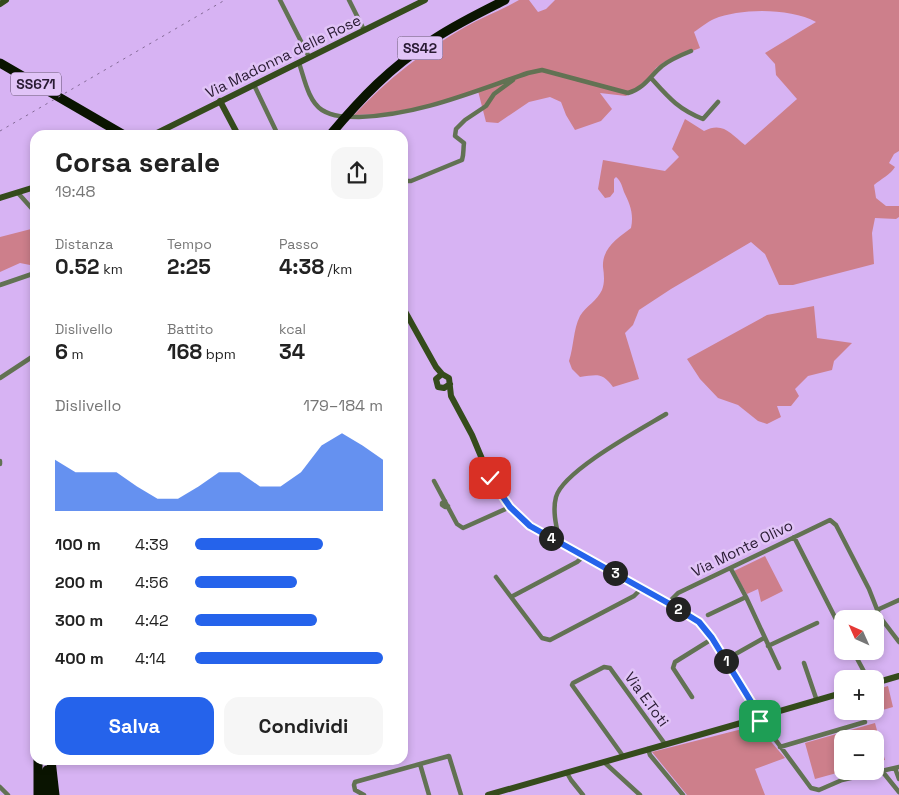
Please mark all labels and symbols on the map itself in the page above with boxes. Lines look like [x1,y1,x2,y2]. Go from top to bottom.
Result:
street label: Via Madonna delle Rose [202,10,364,102]
road number: SS42 [398,36,442,59]
road number: SS671 [11,72,61,96]
pin [469,457,511,499]
street label: Via Monte Olivo [688,515,796,581]
pin: 4 [538,526,564,550]
pin: 3 [602,560,628,586]
pin: 2 [666,596,690,622]
north arrow [834,610,884,660]
pin: 1 [714,648,738,674]
street label: Via E.Toti [621,668,673,730]
pin [739,700,781,742]

